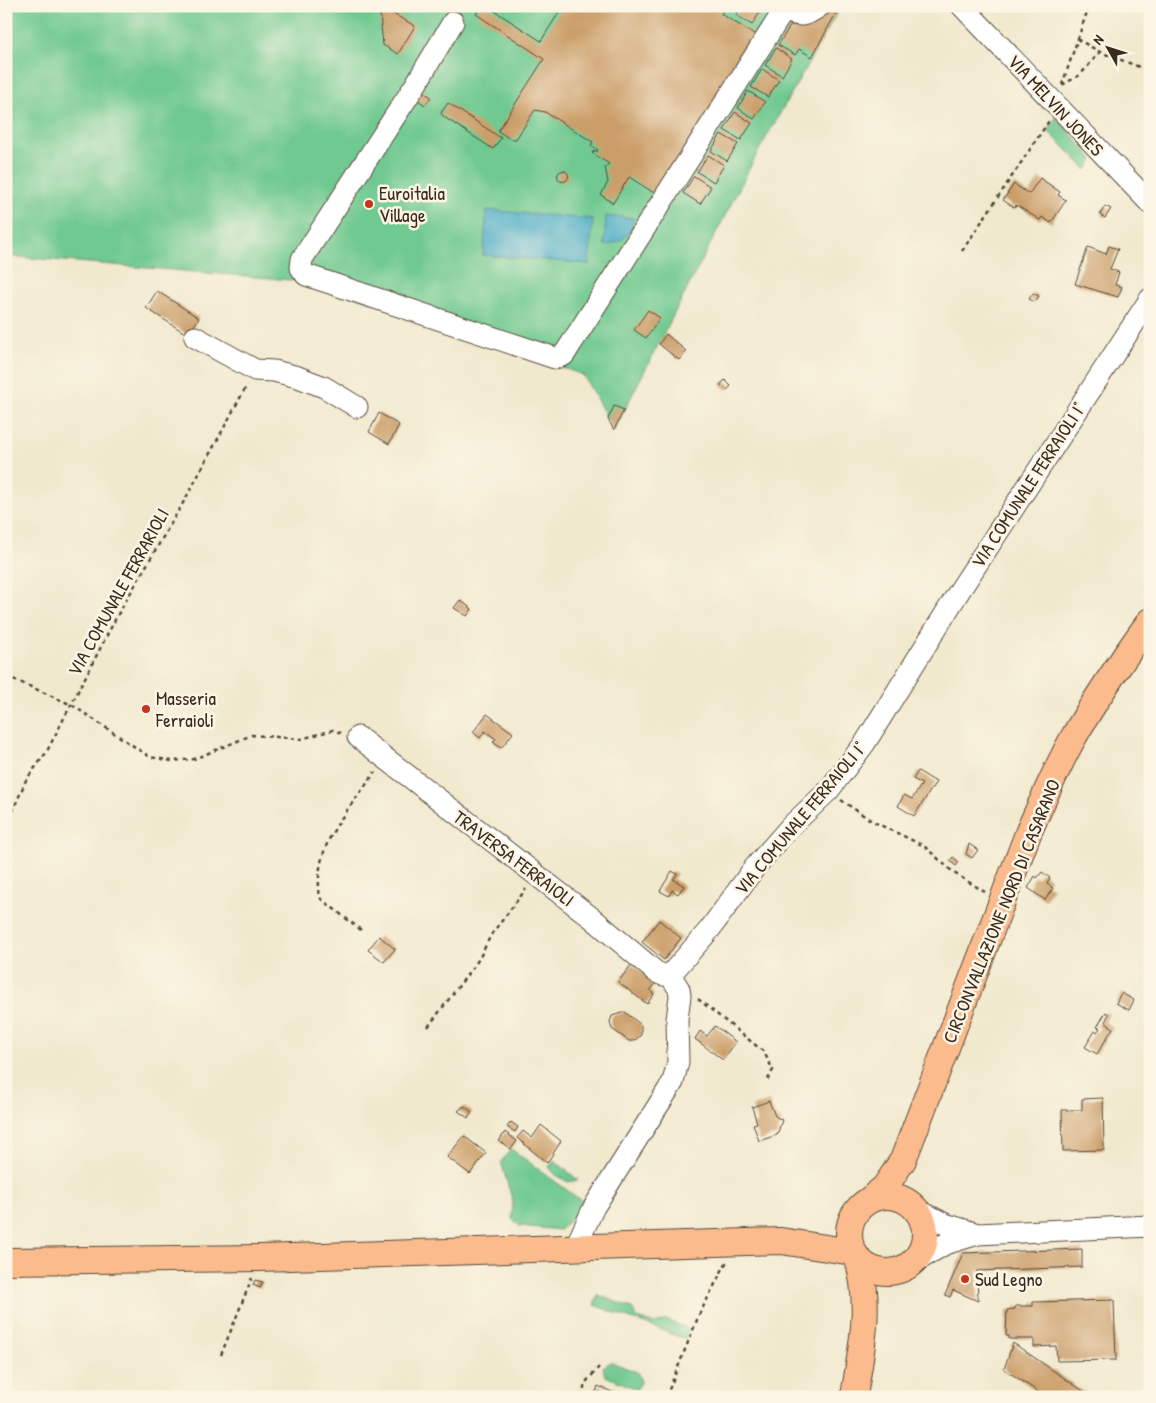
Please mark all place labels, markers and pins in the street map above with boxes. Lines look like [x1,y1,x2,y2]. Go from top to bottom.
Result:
place label: Euroitalia Village [379,180,446,228]
marker: Euroitalia Village [363,198,375,210]
place label: Masseria Ferraioli [155,685,217,733]
marker: Masseria Ferraioli [140,703,152,715]
place label: Sud Legno [975,1266,1043,1292]
marker: Sud Legno [959,1273,971,1285]

